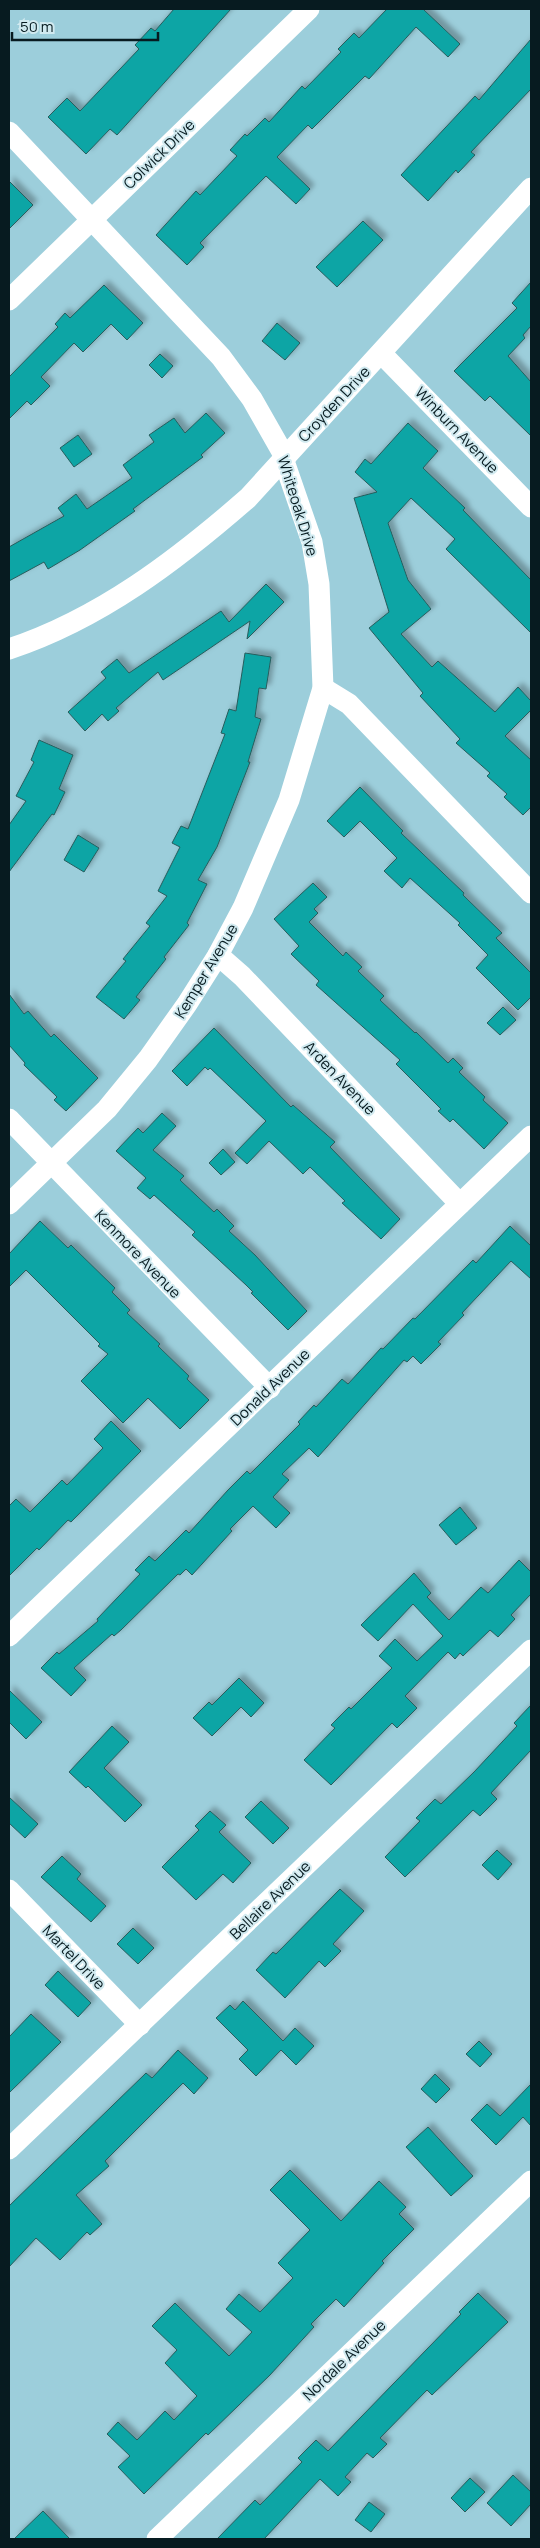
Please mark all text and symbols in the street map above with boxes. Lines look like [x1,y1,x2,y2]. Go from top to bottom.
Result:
scale bar [12,10,159,42]
text: 50 m [20,16,54,37]
street label: Colwick Drive [119,114,200,193]
street label: Croyden Drive [293,361,375,446]
street label: Winburn Avenue [410,382,504,478]
street label: Whiteoak Drive [273,453,323,559]
street label: Kemper Avenue [169,920,243,1022]
street label: Arden Avenue [299,1036,381,1120]
street label: Kenmore Avenue [90,1205,186,1303]
street label: Donald Avenue [226,1344,314,1430]
street label: Bellaire Avenue [225,1856,315,1944]
street label: Martel Drive [38,1920,110,1994]
street label: Nordale Avenue [298,2315,390,2405]

